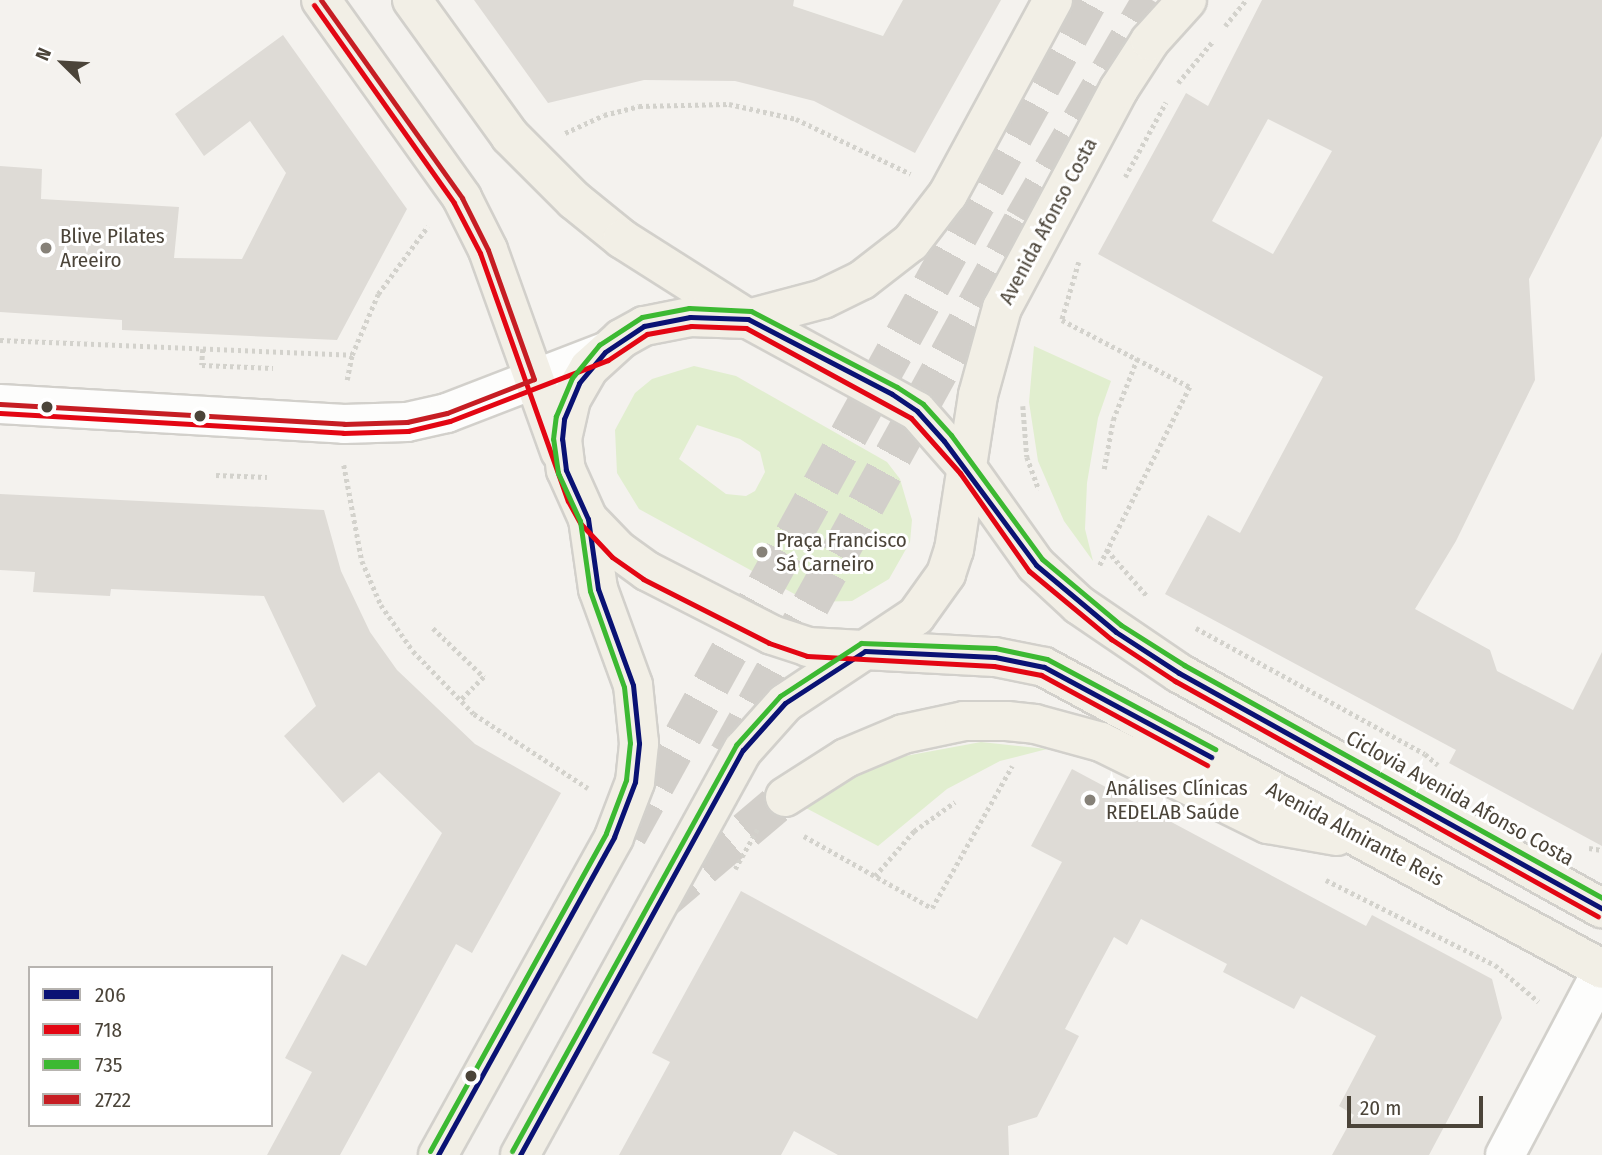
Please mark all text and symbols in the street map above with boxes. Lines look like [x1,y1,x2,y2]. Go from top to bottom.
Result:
north arrow [28,28,98,98]
text: N [31,44,56,64]
street label: Avenida Afonso Costa [993,133,1103,309]
place label: Blive Pilates Areeiro [60,223,165,273]
marker: Blive Pilates Areeiro [38,240,54,256]
unlabelled marker [40,400,54,414]
unlabelled marker [193,409,207,423]
place label: Praça Francisco Sá Carneiro [776,527,907,577]
marker: Praça Francisco Sá Carneiro [754,544,770,560]
street label: Ciclovia Avenida Afonso Costa [1342,725,1578,871]
place label: Análises Clínicas REDELAB Saúde [1106,775,1248,825]
street label: Avenida Almirante Reis [1262,777,1448,891]
marker: Análises Clínicas REDELAB Saúde [1080,790,1100,810]
legend [28,966,273,1127]
text: 206 [95,982,126,1008]
text: 718 [95,1017,122,1043]
text: 735 [95,1052,122,1078]
unlabelled marker [464,1069,478,1083]
scale bar [1350,1082,1486,1126]
text: 2722 [95,1087,131,1113]
text: 20 m [1360,1095,1401,1121]

